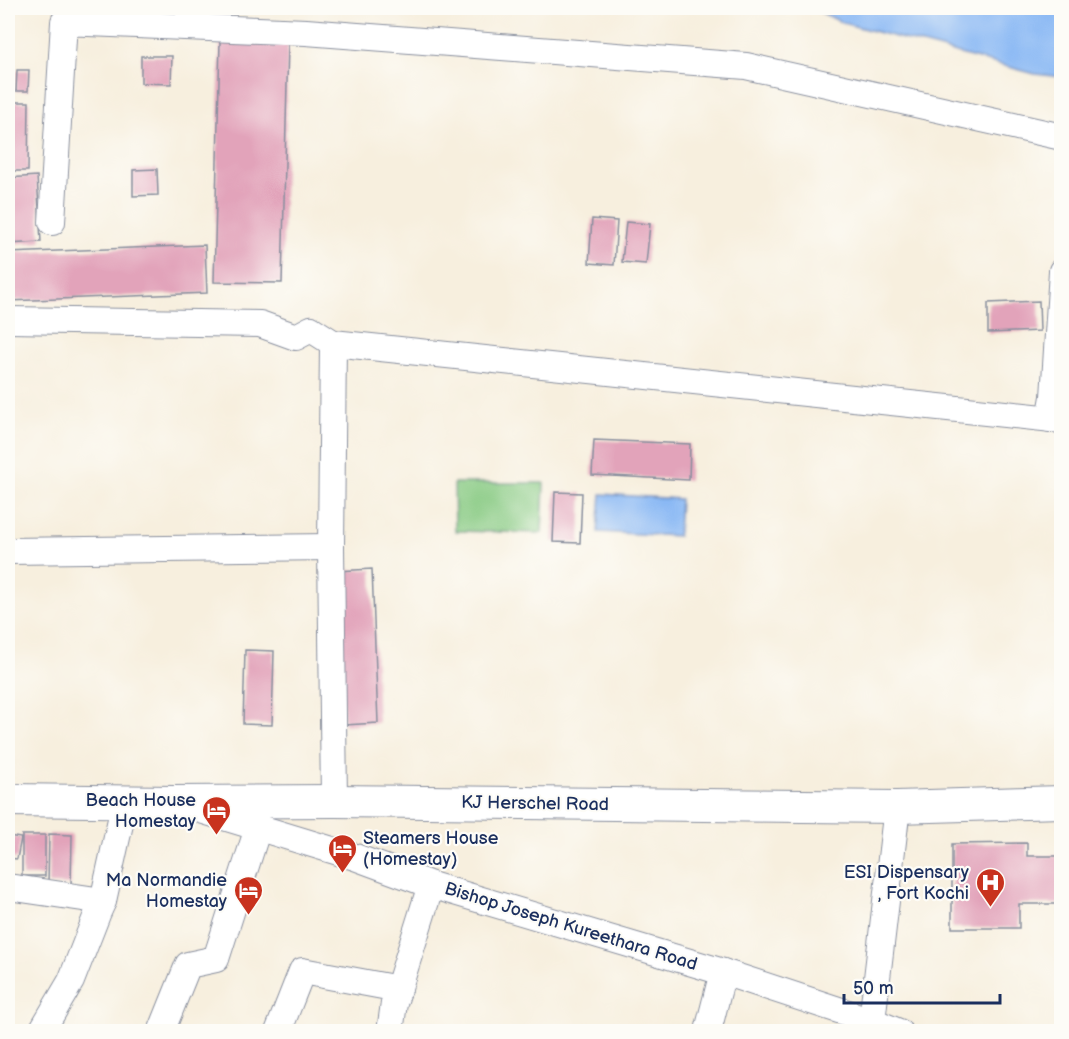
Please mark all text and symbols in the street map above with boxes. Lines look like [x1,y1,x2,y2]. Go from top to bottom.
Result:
place label: Beach House Homestay [86,790,197,832]
street label: KJ Herschel Road [461,792,609,815]
hotel icon: Beach House Homestay [201,794,233,836]
place label: Steamers House (Homestay) [363,828,499,870]
hotel icon: Steamers House (Homestay) [326,832,358,874]
place label: ESI Dispensary , Fort Kochi [844,862,970,904]
hospital icon: ESI Dispensary , Fort Kochi [974,866,1006,908]
place label: Ma Normandie Homestay [106,870,228,912]
hotel icon: Ma Normandie Homestay [232,874,264,916]
street label: Bishop Joseph Kureethara Road [442,878,700,975]
scale bar [844,967,1000,1005]
text: 50 m [853,978,894,999]

